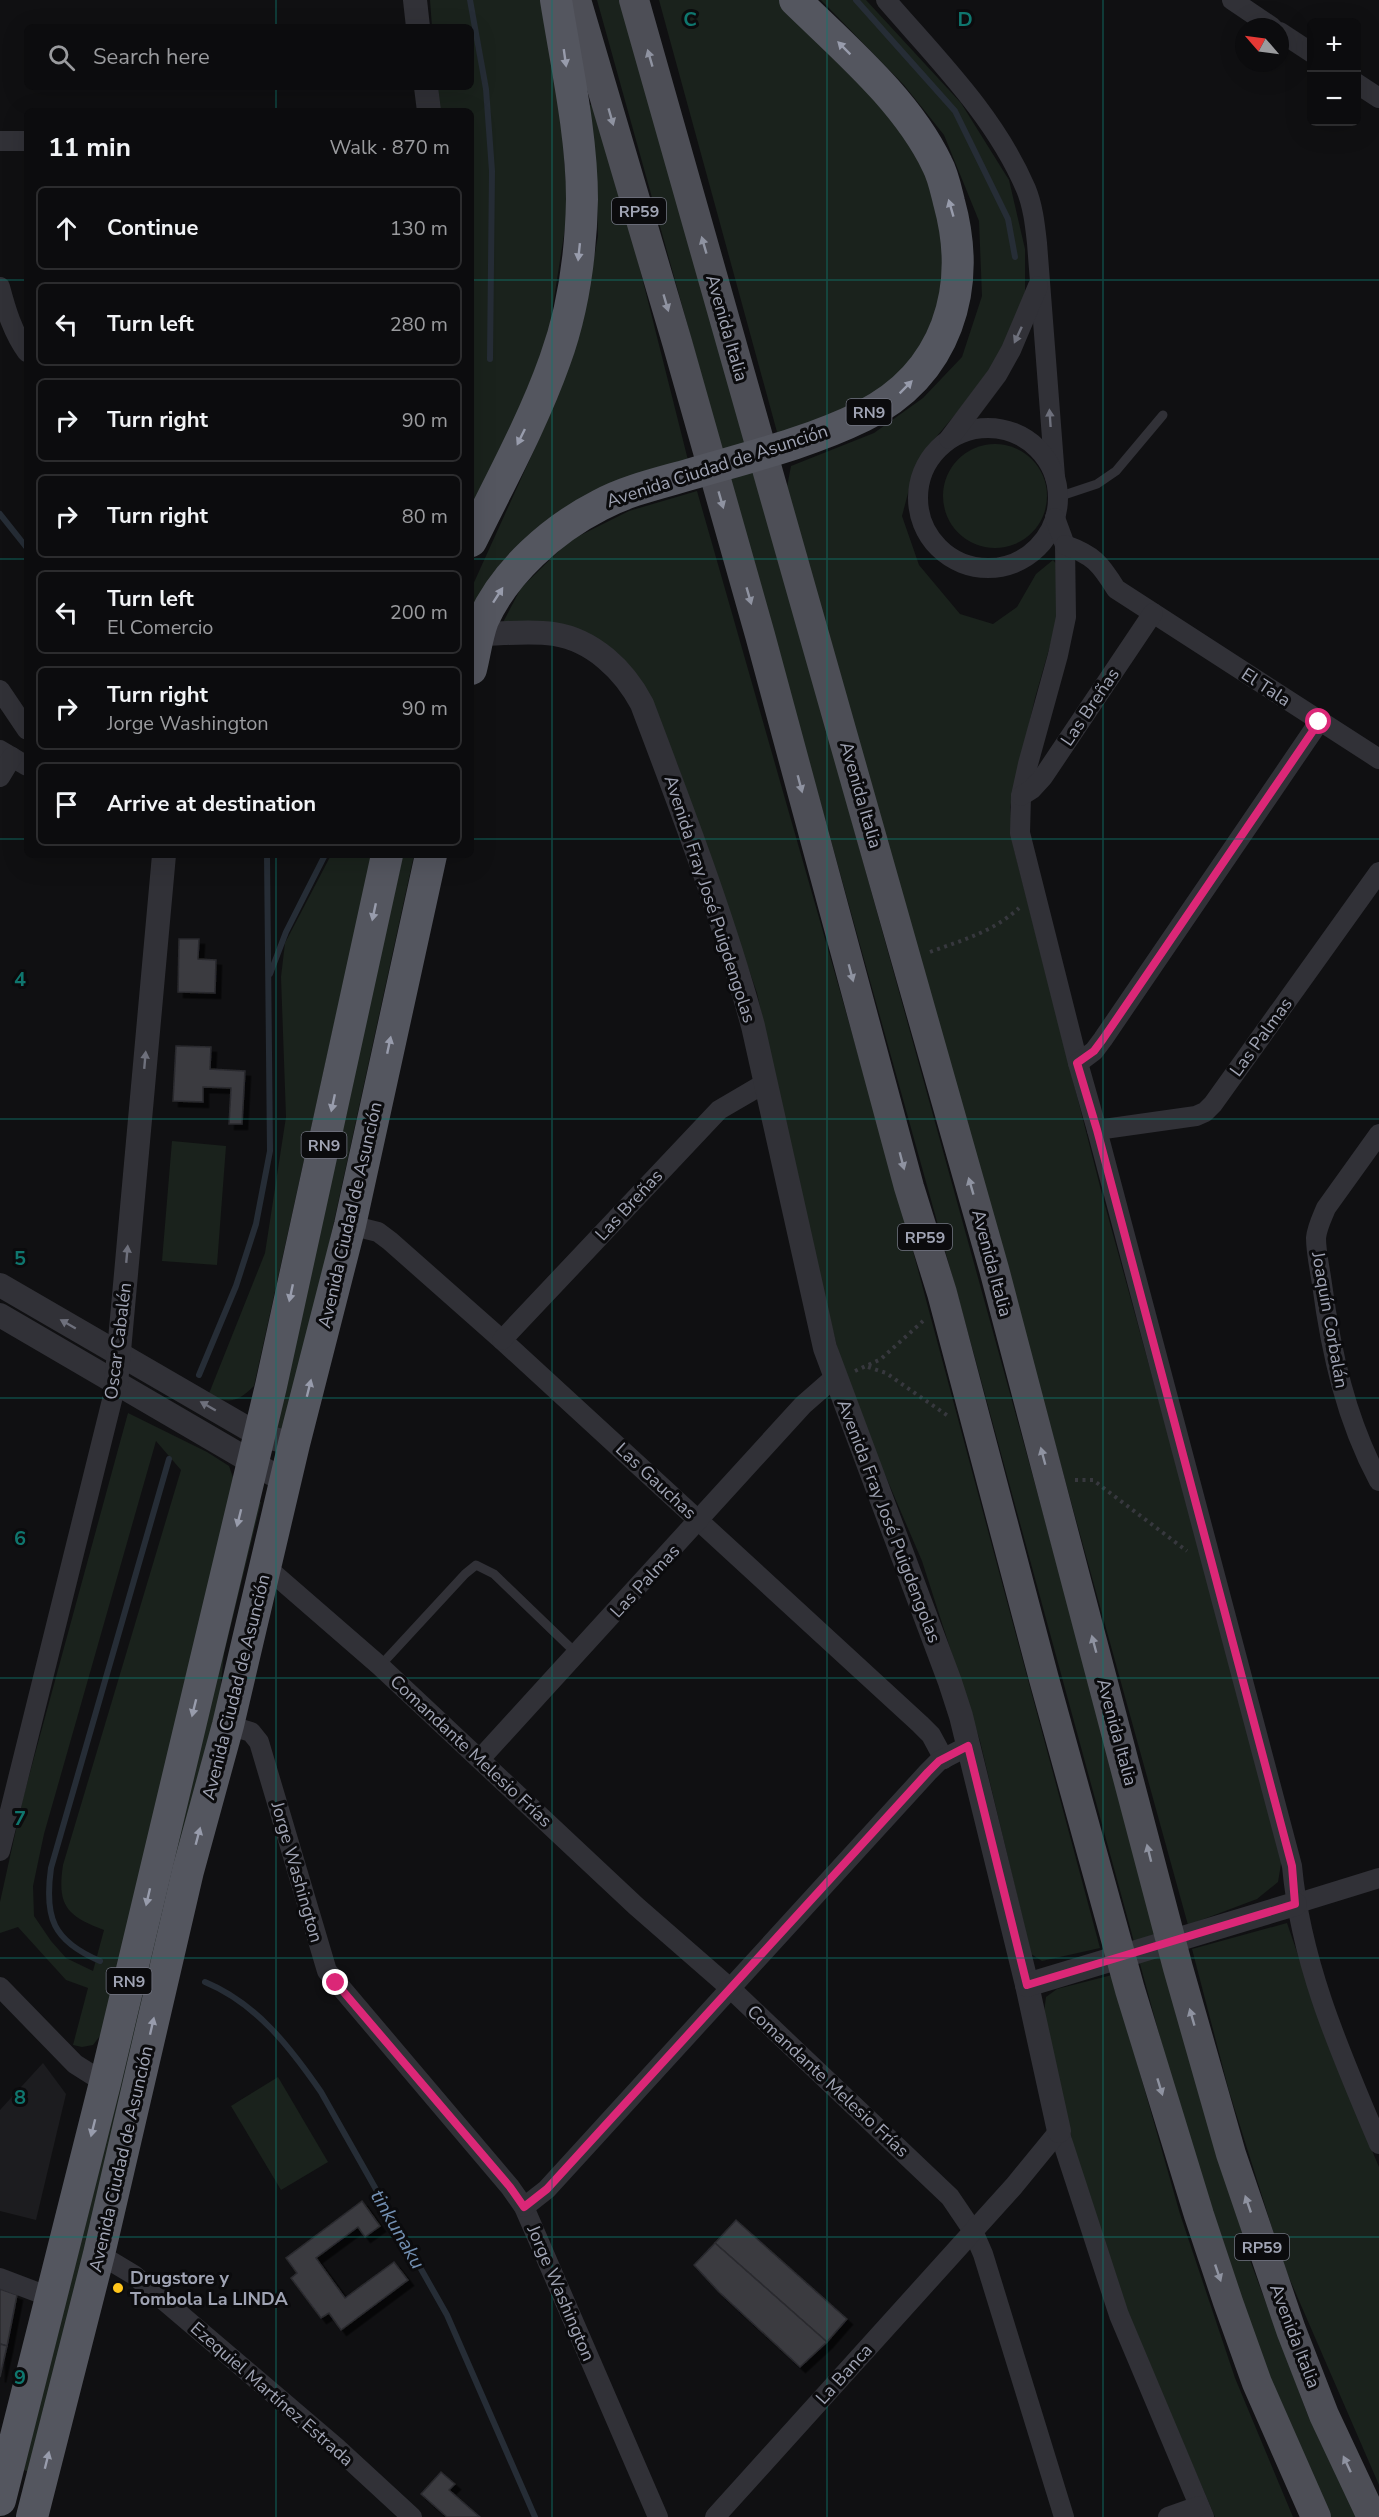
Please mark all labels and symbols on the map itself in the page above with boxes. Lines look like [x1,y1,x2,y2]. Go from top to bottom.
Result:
text: C [683,6,697,33]
text: D [957,6,973,33]
north arrow [1235,18,1289,72]
one-way arrow [837,42,851,56]
one-way arrow [560,48,569,67]
one-way arrow [645,49,654,67]
one-way arrow [607,108,616,126]
road number: RP59 [612,198,666,224]
one-way arrow [946,198,955,216]
one-way arrow [699,236,708,254]
one-way arrow [574,242,584,261]
street label: Avenida Italia [700,272,754,384]
one-way arrow [662,295,671,313]
one-way arrow [1014,327,1023,344]
one-way arrow [898,380,913,394]
road number: RN9 [846,399,892,425]
one-way arrow [1045,409,1055,428]
street label: Avenida Ciudad de Asunción [603,419,831,513]
one-way arrow [517,428,526,445]
one-way arrow [717,491,726,509]
one-way arrow [745,587,754,605]
one-way arrow [492,588,504,604]
street label: El Tala [1237,662,1295,712]
street label: Las Breñas [1055,663,1125,751]
route start [1305,708,1331,734]
street label: Avenida Italia [834,739,888,851]
street label: Avenida Fray José Puigdengolas [659,772,761,1026]
one-way arrow [796,775,805,793]
one-way arrow [369,903,379,921]
one-way arrow [846,963,856,982]
text: 4 [14,966,26,993]
street label: Las Palmas [1224,993,1298,1081]
one-way arrow [385,1035,395,1054]
one-way arrow [140,1050,150,1069]
one-way arrow [328,1093,337,1112]
street label: Avenida Ciudad de Asunción [312,1100,388,1330]
road number: RN9 [302,1132,346,1158]
one-way arrow [898,1152,907,1170]
street label: Las Breñas [590,1164,668,1246]
one-way arrow [966,1177,975,1195]
street label: Avenida Italia [966,1207,1018,1319]
road number: RP59 [898,1224,952,1250]
one-way arrow [122,1244,132,1263]
text: 5 [14,1245,26,1272]
street label: Joaquín Corbalán [1306,1249,1354,1390]
street label: Oscar Cabalén [99,1281,137,1401]
one-way arrow [286,1284,296,1303]
one-way arrow [60,1319,76,1330]
one-way arrow [304,1379,314,1397]
street label: Avenida Fray José Puigdengolas [831,1396,947,1646]
one-way arrow [199,1401,216,1411]
street label: Las Gauchas [610,1437,702,1525]
one-way arrow [1038,1446,1048,1465]
one-way arrow [234,1509,244,1527]
text: 6 [14,1525,26,1552]
street label: Las Palmas [605,1539,685,1623]
street label: Avenida Ciudad de Asunción [196,1572,276,1802]
one-way arrow [1089,1635,1098,1653]
street label: Comandante Melesio Frías [385,1670,557,1832]
street label: Avenida Italia [1091,1676,1143,1788]
one-way arrow [188,1698,198,1717]
street label: Jorge Washington [265,1798,329,1945]
text: 7 [14,1805,26,1832]
one-way arrow [193,1827,203,1846]
one-way arrow [1143,1844,1153,1862]
one-way arrow [143,1888,153,1906]
road number: RN9 [106,1968,152,1994]
route end [322,1969,348,1995]
street label: Comandante Melesio Frías [742,2000,914,2162]
one-way arrow [1187,2008,1196,2026]
one-way arrow [147,2017,157,2035]
street label: Avenida Ciudad de Asunción [83,2044,159,2274]
one-way arrow [1156,2078,1165,2096]
text: 8 [14,2084,26,2111]
one-way arrow [88,2118,98,2137]
water label: tinkunaku [364,2185,431,2274]
one-way arrow [1242,2195,1252,2213]
street label: Jorge Washington [521,2220,600,2365]
road number: RP59 [1235,2234,1289,2260]
one-way arrow [1214,2264,1224,2282]
place label: Drugstore y Tombola La LINDA [130,2266,288,2311]
street label: Avenida Italia [1264,2280,1326,2392]
marker: Drugstore y Tombola La LINDA [111,2281,125,2295]
street label: Ezequiel Martínez Estrada [185,2316,359,2472]
street label: La Banca [810,2339,878,2409]
text: 9 [14,2364,26,2391]
one-way arrow [42,2451,52,2469]
one-way arrow [1342,2455,1352,2473]

